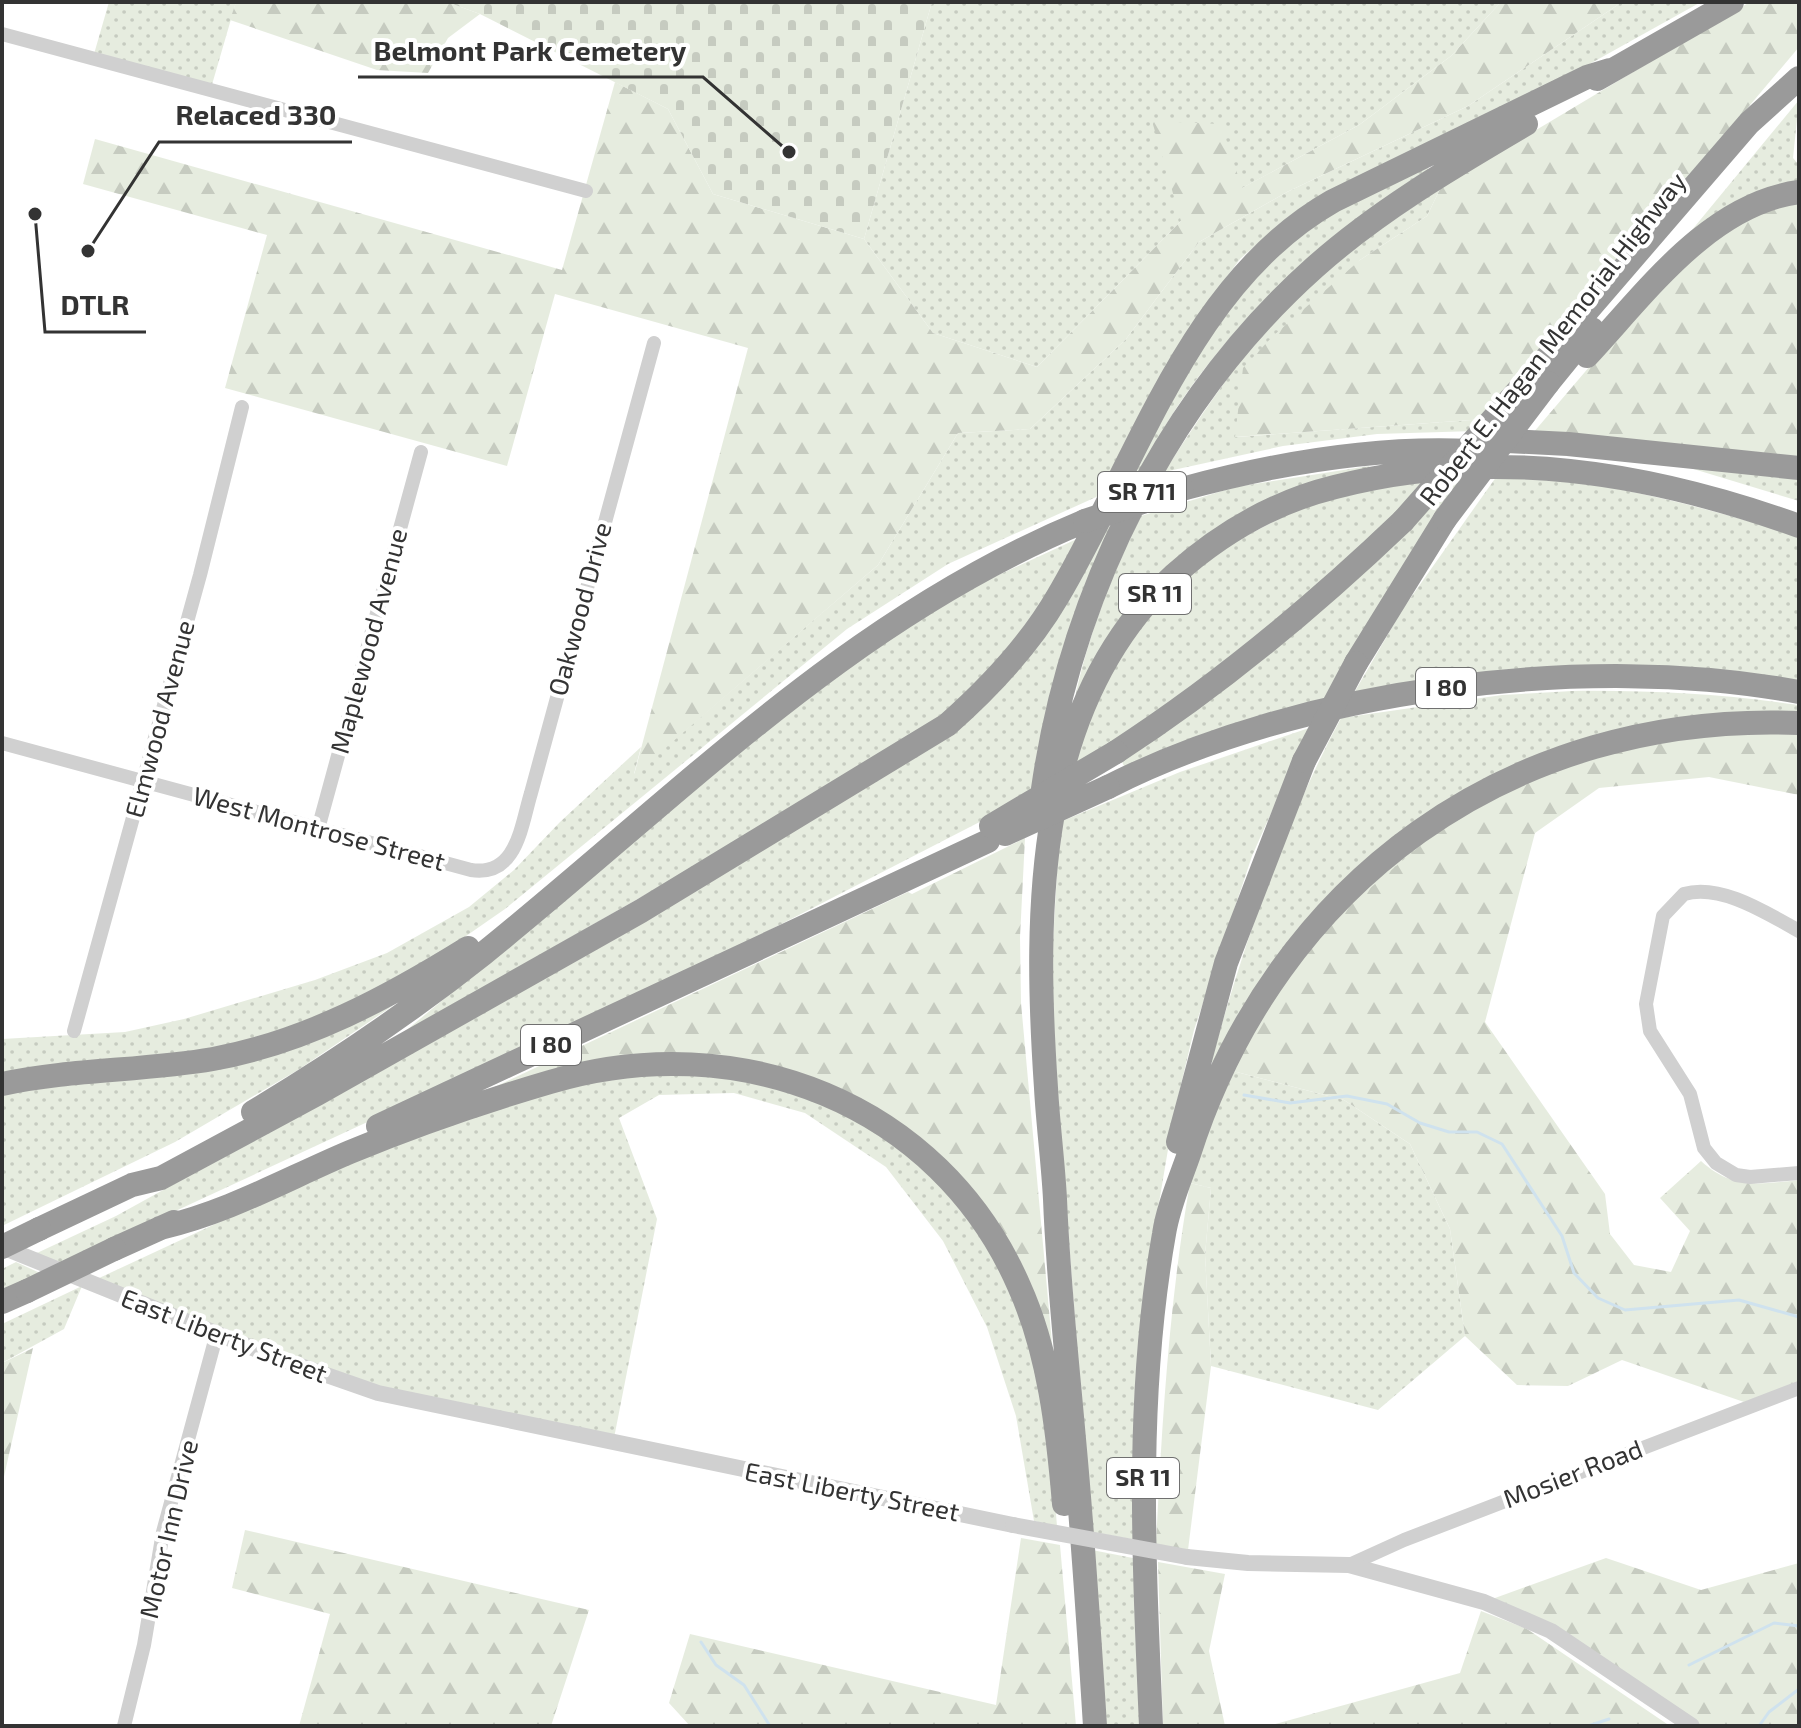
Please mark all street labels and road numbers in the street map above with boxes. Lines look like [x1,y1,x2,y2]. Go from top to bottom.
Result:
street label: Robert E. Hagan Memorial Highway [1412,165,1692,511]
road number: SR 711 [1098,472,1186,512]
street label: Oakwood Drive [541,519,617,699]
street label: Maplewood Avenue [323,525,413,757]
road number: SR 11 [1119,574,1191,614]
street label: Elmwood Avenue [117,616,200,821]
road number: I 80 [1416,668,1476,708]
street label: West Montrose Street [190,779,449,876]
road number: I 80 [521,1025,581,1065]
street label: East Liberty Street [117,1281,332,1388]
street label: Mosier Road [1498,1432,1647,1513]
street label: Motor Inn Drive [132,1436,203,1621]
street label: East Liberty Street [742,1455,962,1527]
road number: SR 11 [1107,1458,1179,1498]

